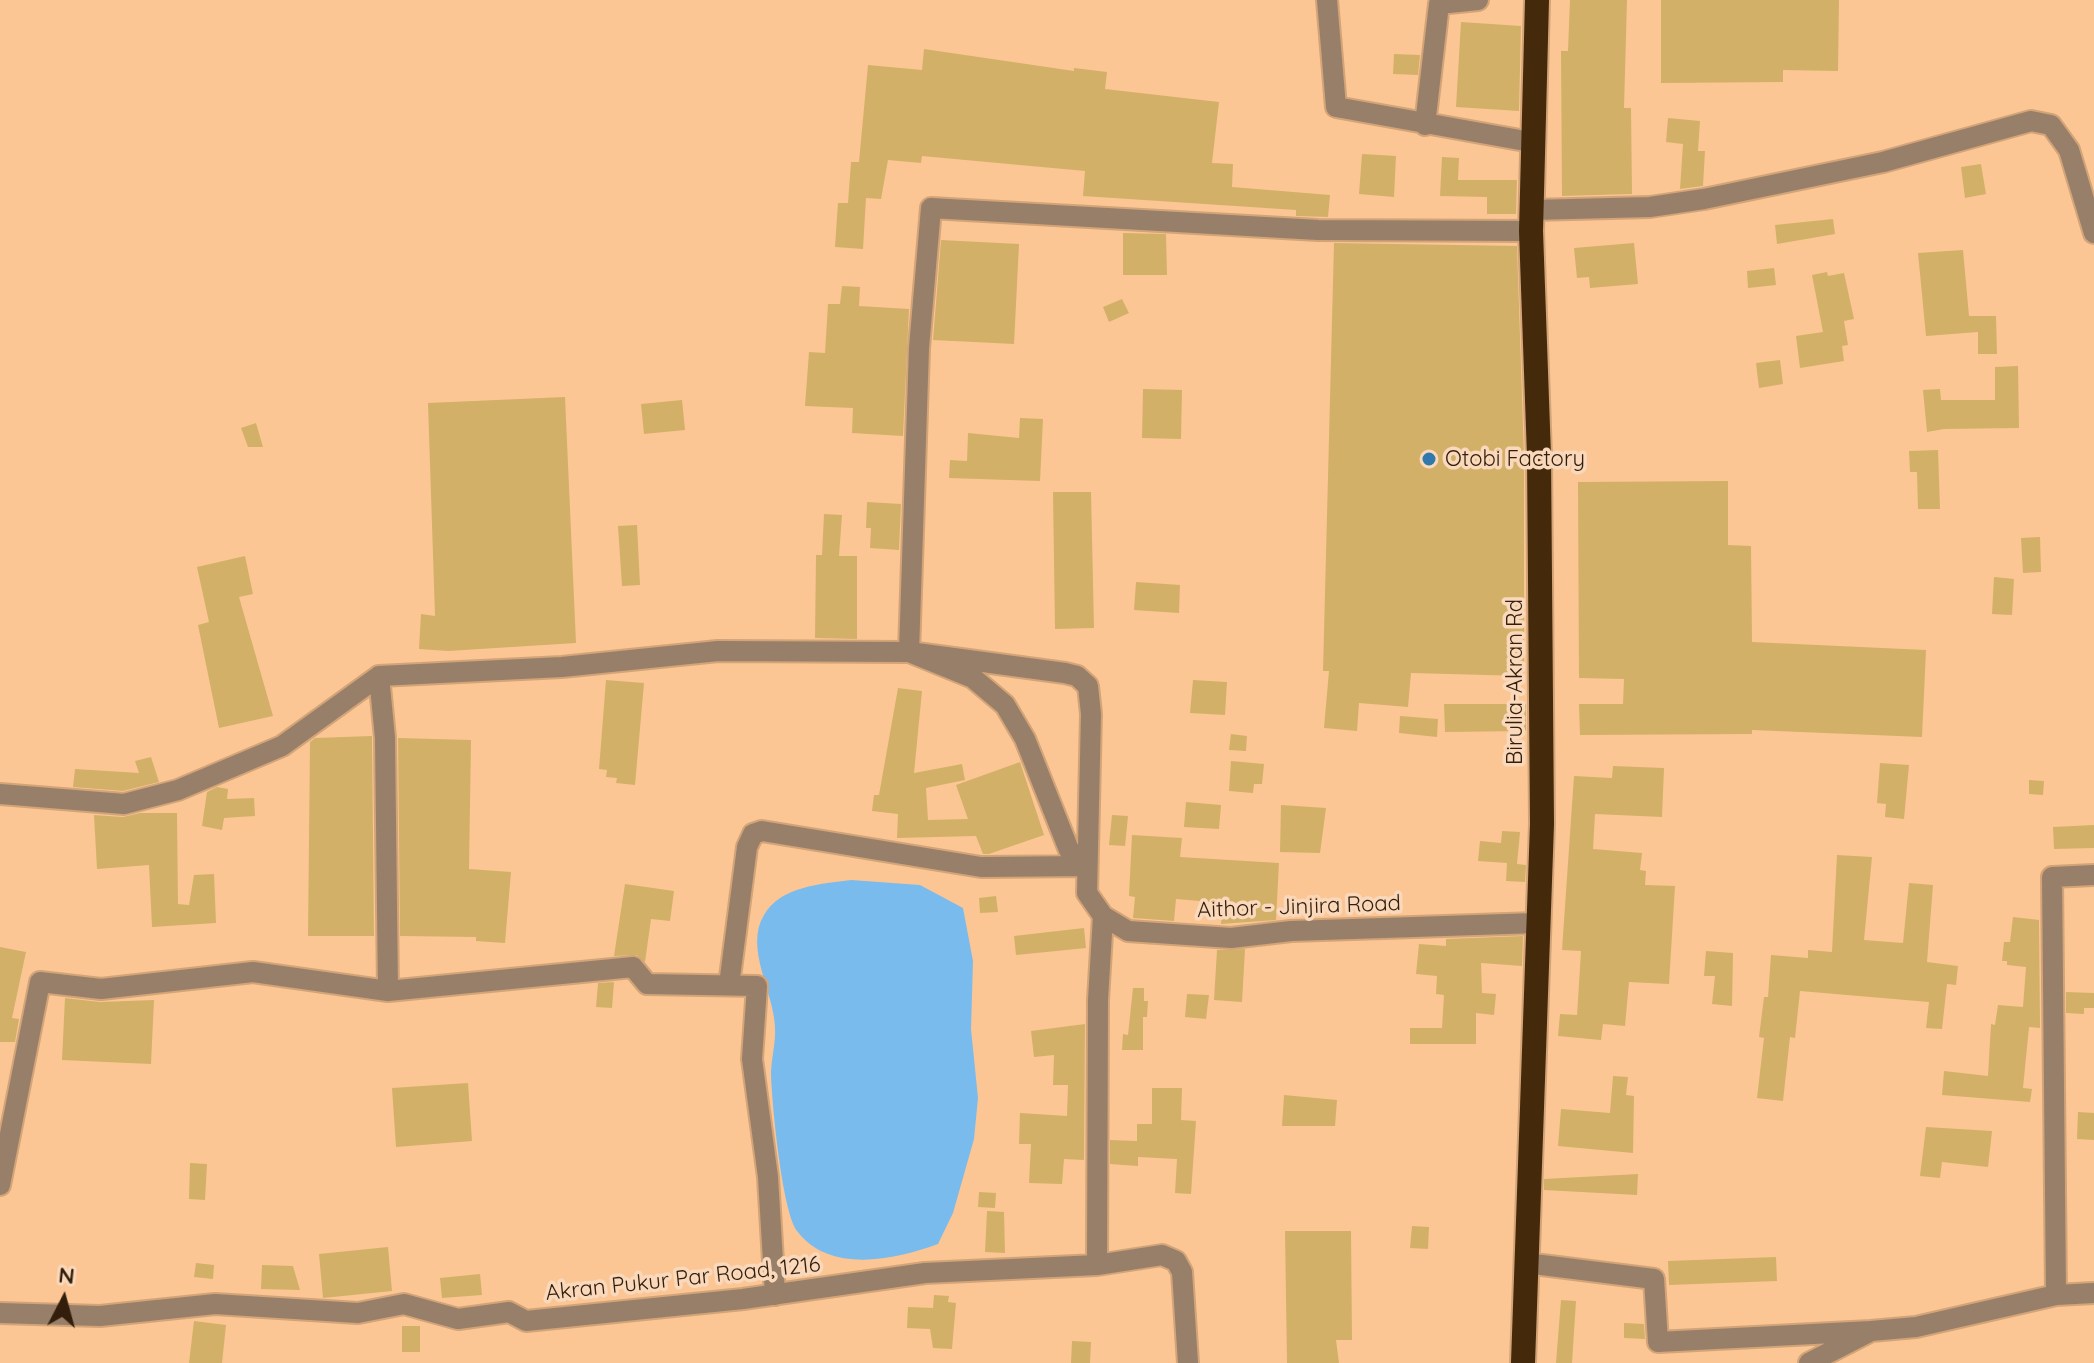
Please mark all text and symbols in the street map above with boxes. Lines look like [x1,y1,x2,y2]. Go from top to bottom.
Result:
place label: Otobi Factory [1445,446,1585,472]
marker: Otobi Factory [1420,450,1438,468]
street label: Birulia-Akran Rd [1502,599,1528,765]
street label: Aithor - Jinjira Road [1197,890,1401,924]
street label: Akran Pukur Par Road, 1216 [544,1251,822,1307]
north arrow [24,1259,104,1339]
text: N [57,1260,76,1290]

